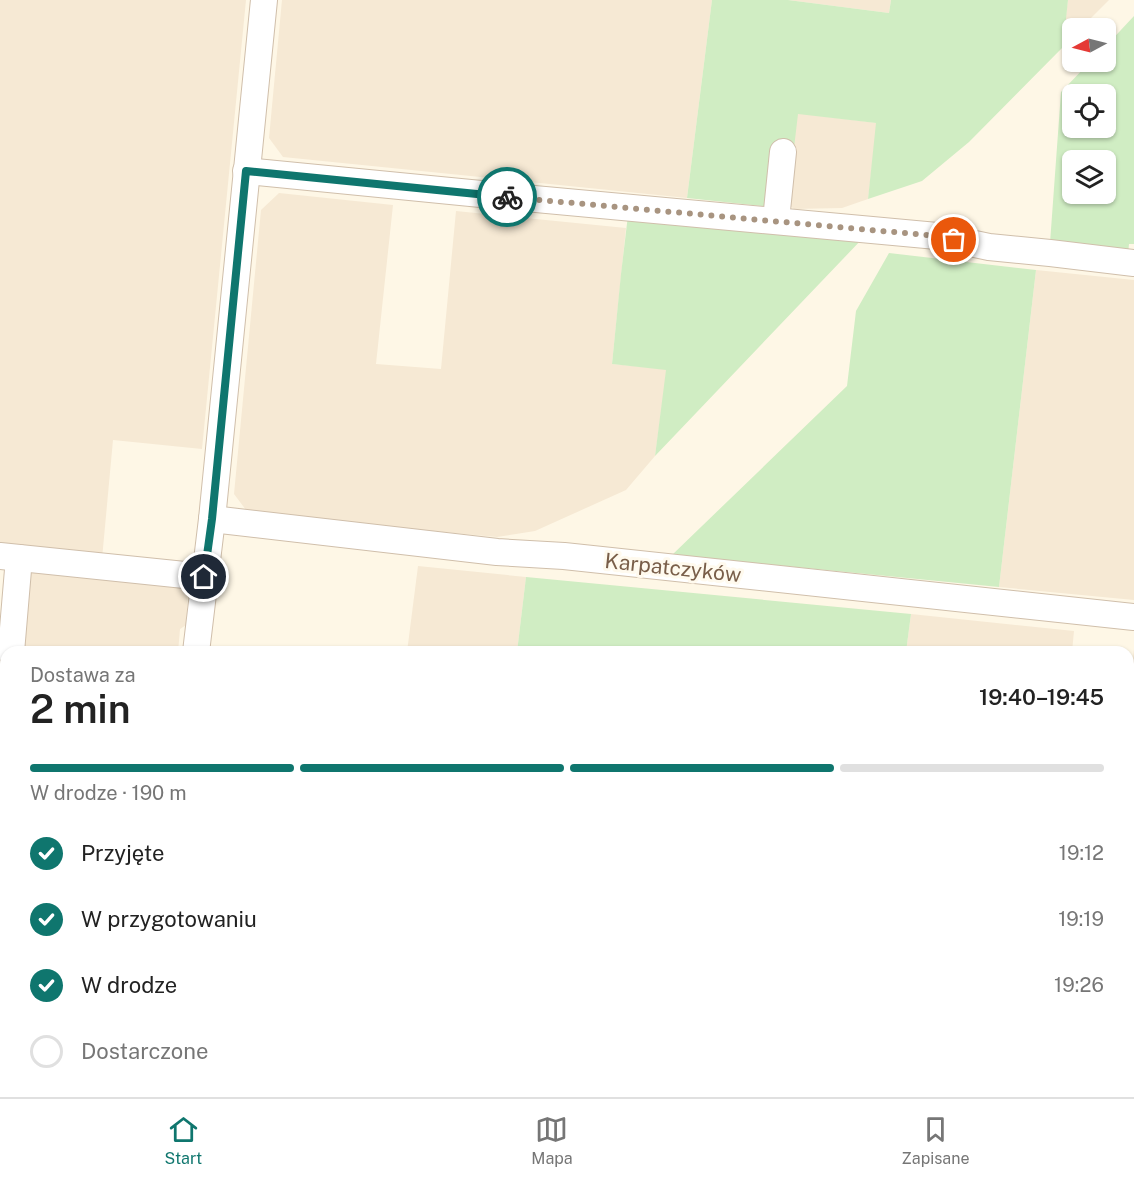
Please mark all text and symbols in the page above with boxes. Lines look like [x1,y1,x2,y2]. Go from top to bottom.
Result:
north arrow [1062,18,1116,72]
map controls [1062,18,1116,204]
button: locate [1062,84,1116,138]
button: layers [1062,150,1116,204]
courier [477,167,537,227]
icon: bike [491,181,524,214]
pin [928,214,979,265]
icon: bag [937,223,970,256]
street label: Karpatczyków [604,548,743,587]
pin [178,551,229,602]
icon: home [187,560,220,593]
text: Dostawa za [30,663,136,687]
text: 19:40–19:45 [979,684,1104,710]
text: 2 min [30,686,131,732]
text: W drodze · 190 m [30,781,186,805]
icon: check [30,837,63,870]
text: Przyjęte [81,840,164,866]
text: 19:12 [1059,841,1104,865]
icon: check [30,903,63,936]
text: W przygotowaniu [81,906,257,932]
text: 19:19 [1058,907,1104,931]
icon: check [30,969,63,1002]
text: W drodze [81,972,177,998]
text: 19:26 [1054,973,1104,997]
text: Dostarczone [81,1038,208,1064]
tab: Start [165,1113,202,1168]
tab: Mapa [531,1113,573,1168]
tab: Zapisane [902,1113,969,1168]

